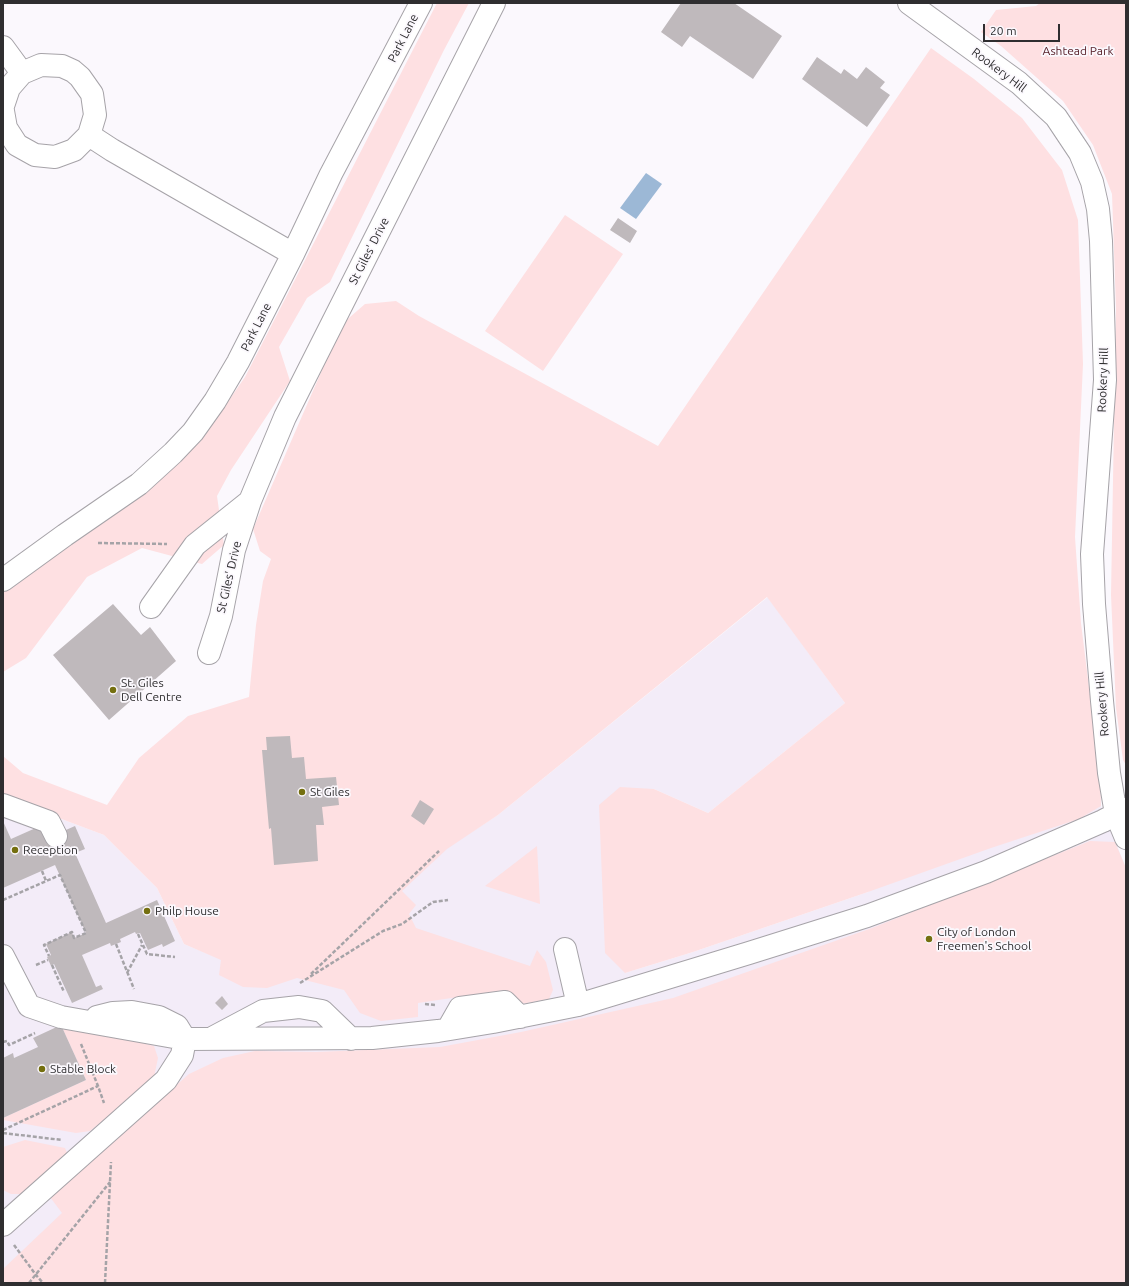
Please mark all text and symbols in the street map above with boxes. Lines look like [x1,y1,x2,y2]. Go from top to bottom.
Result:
street label: Park Lane [385,11,421,65]
scale bar [985,16,1062,42]
text: 20 m [990,24,1017,37]
park label: Ashtead Park [1042,44,1114,58]
street label: Rookery Hill [969,45,1029,95]
street label: St Giles' Drive [346,215,392,287]
street label: Park Lane [238,300,274,354]
street label: Rookery Hill [1095,347,1111,413]
street label: St Giles' Drive [214,540,244,614]
street label: Rookery Hill [1092,671,1112,737]
place label: St. Giles Dell Centre [121,676,182,704]
marker: St. Giles Dell Centre [108,685,118,695]
place label: St Giles [310,785,350,799]
marker: St Giles [297,787,307,797]
place label: Reception [23,843,78,857]
marker: Reception [10,845,20,855]
place label: Philp House [155,904,219,918]
marker: Philp House [142,906,152,916]
place label: City of London Freemen's School [937,925,1031,953]
marker: City of London Freemen's School [924,934,934,944]
place label: Stable Block [50,1062,116,1076]
marker: Stable Block [37,1064,47,1074]

